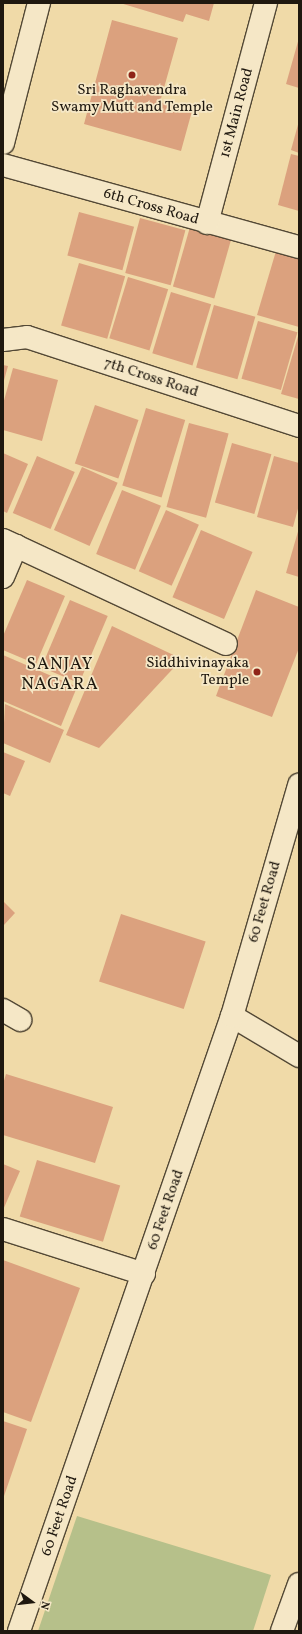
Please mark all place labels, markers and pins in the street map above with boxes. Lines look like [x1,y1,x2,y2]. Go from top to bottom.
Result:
marker: Sri Raghavendra Swamy Mutt and Temple [127,70,137,80]
place label: Sri Raghavendra Swamy Mutt and Temple [51,81,213,116]
place label: Siddhivinayaka Temple [146,654,249,689]
marker: Siddhivinayaka Temple [252,667,262,677]

